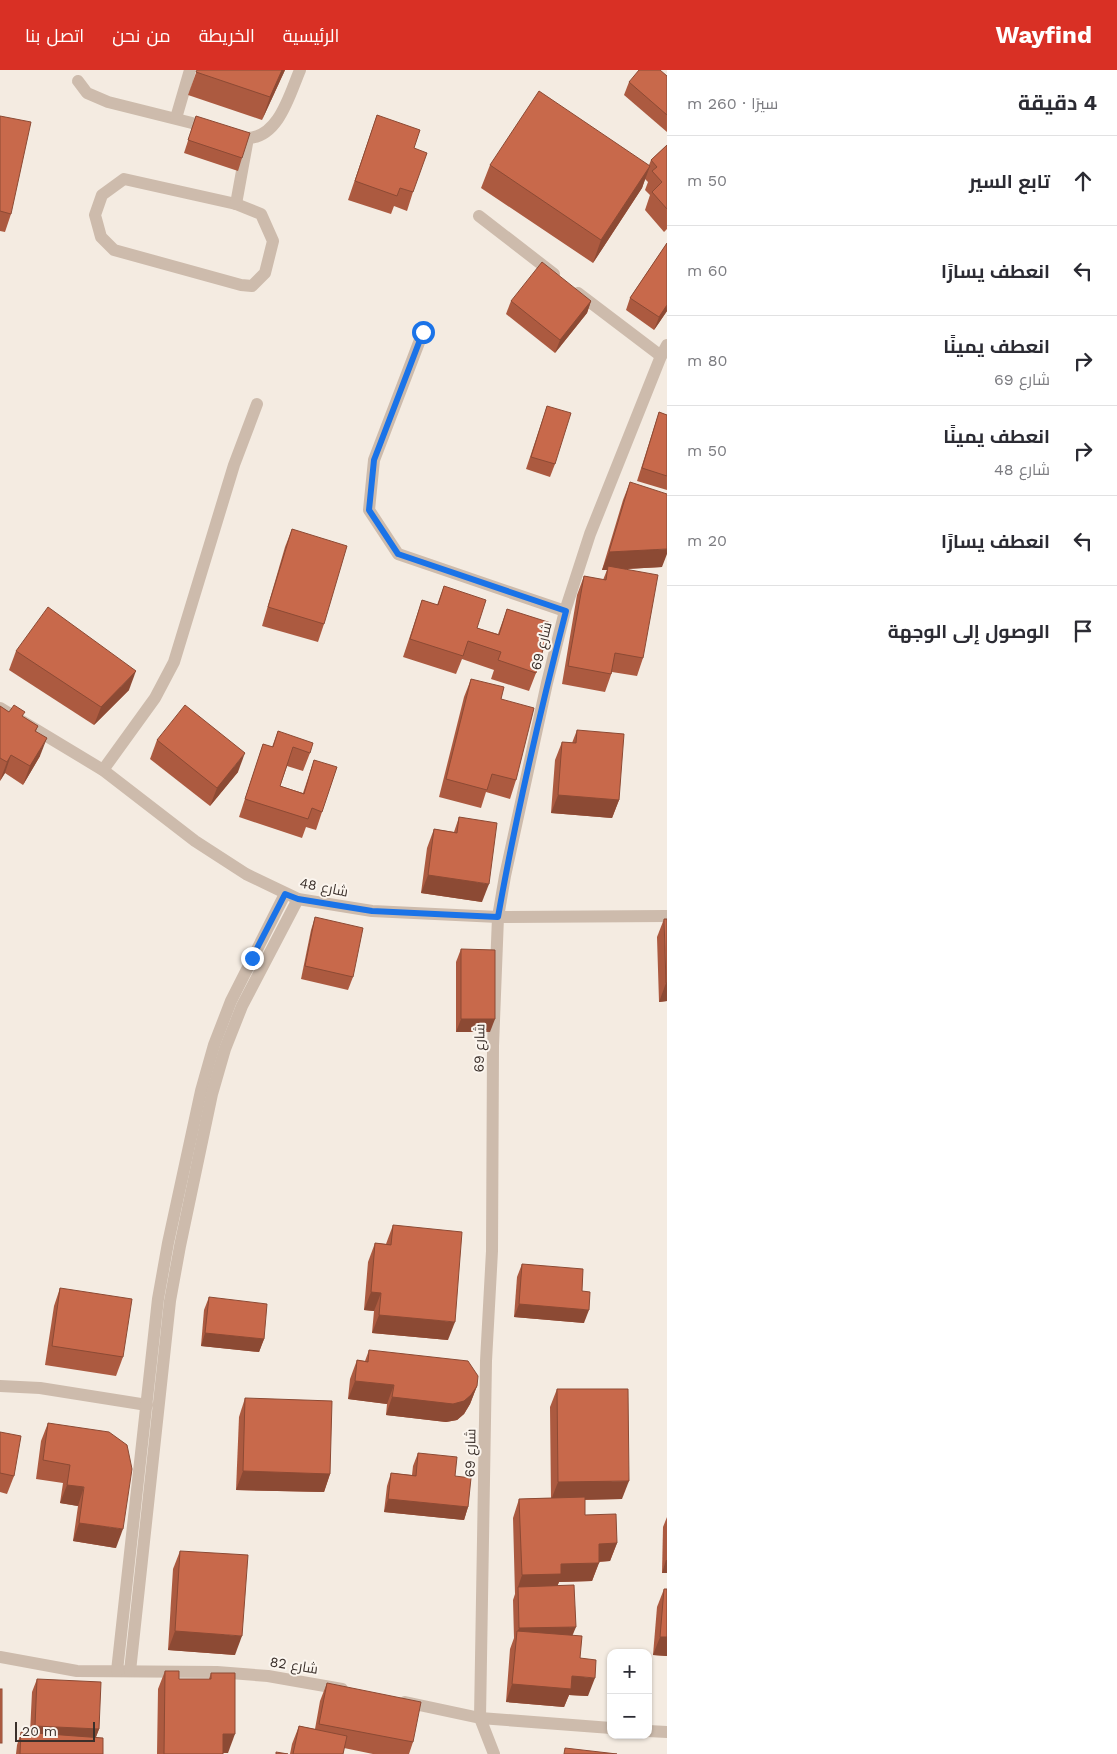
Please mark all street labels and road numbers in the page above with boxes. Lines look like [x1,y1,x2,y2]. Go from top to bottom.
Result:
street label: شارع 69 [527,620,556,672]
street label: شارع 48 [298,874,350,901]
street label: شارع 69 [471,1023,488,1073]
street label: شارع 69 [462,1428,479,1478]
street label: شارع 82 [269,1653,319,1678]

